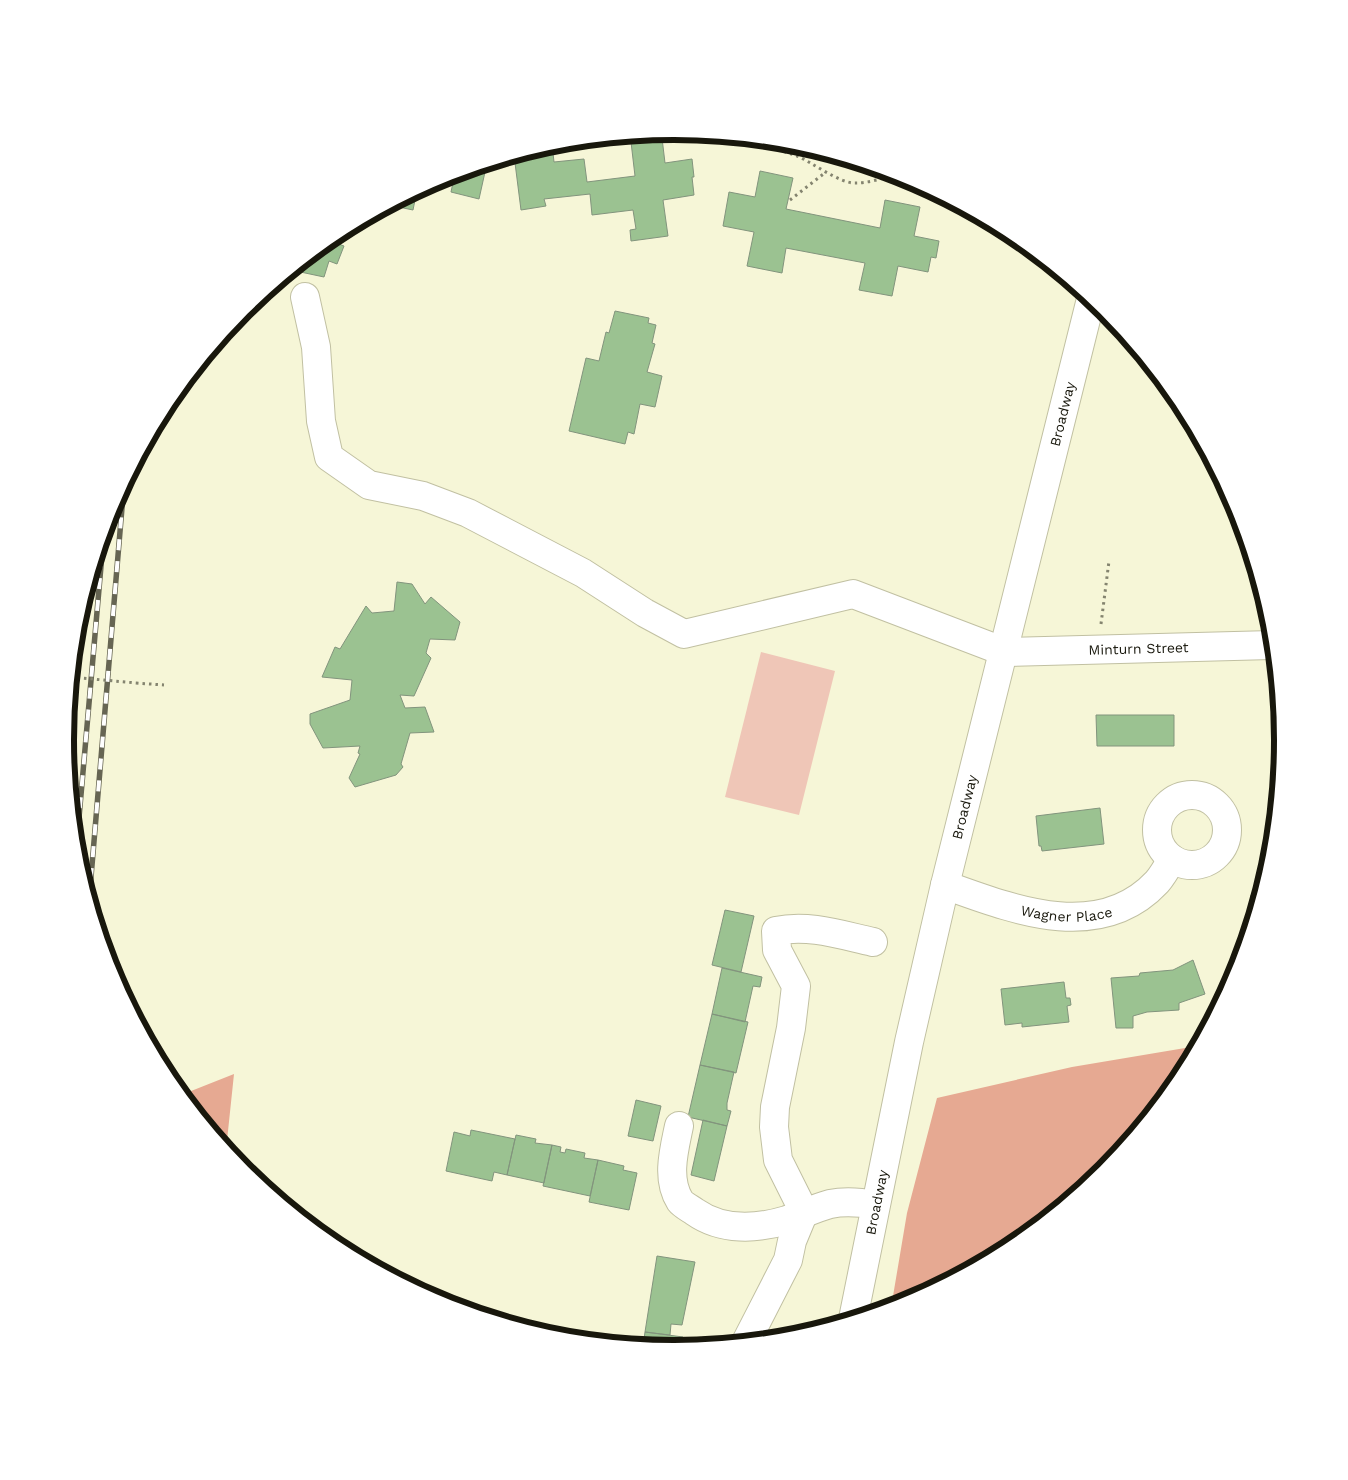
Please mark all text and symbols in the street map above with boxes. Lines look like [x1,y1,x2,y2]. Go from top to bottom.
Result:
street label: Broadway [1047,379,1078,448]
street label: Minturn Street [1088,639,1189,658]
street label: Broadway [949,772,980,841]
street label: Wagner Place [1019,902,1114,925]
street label: Broadway [862,1168,891,1236]

